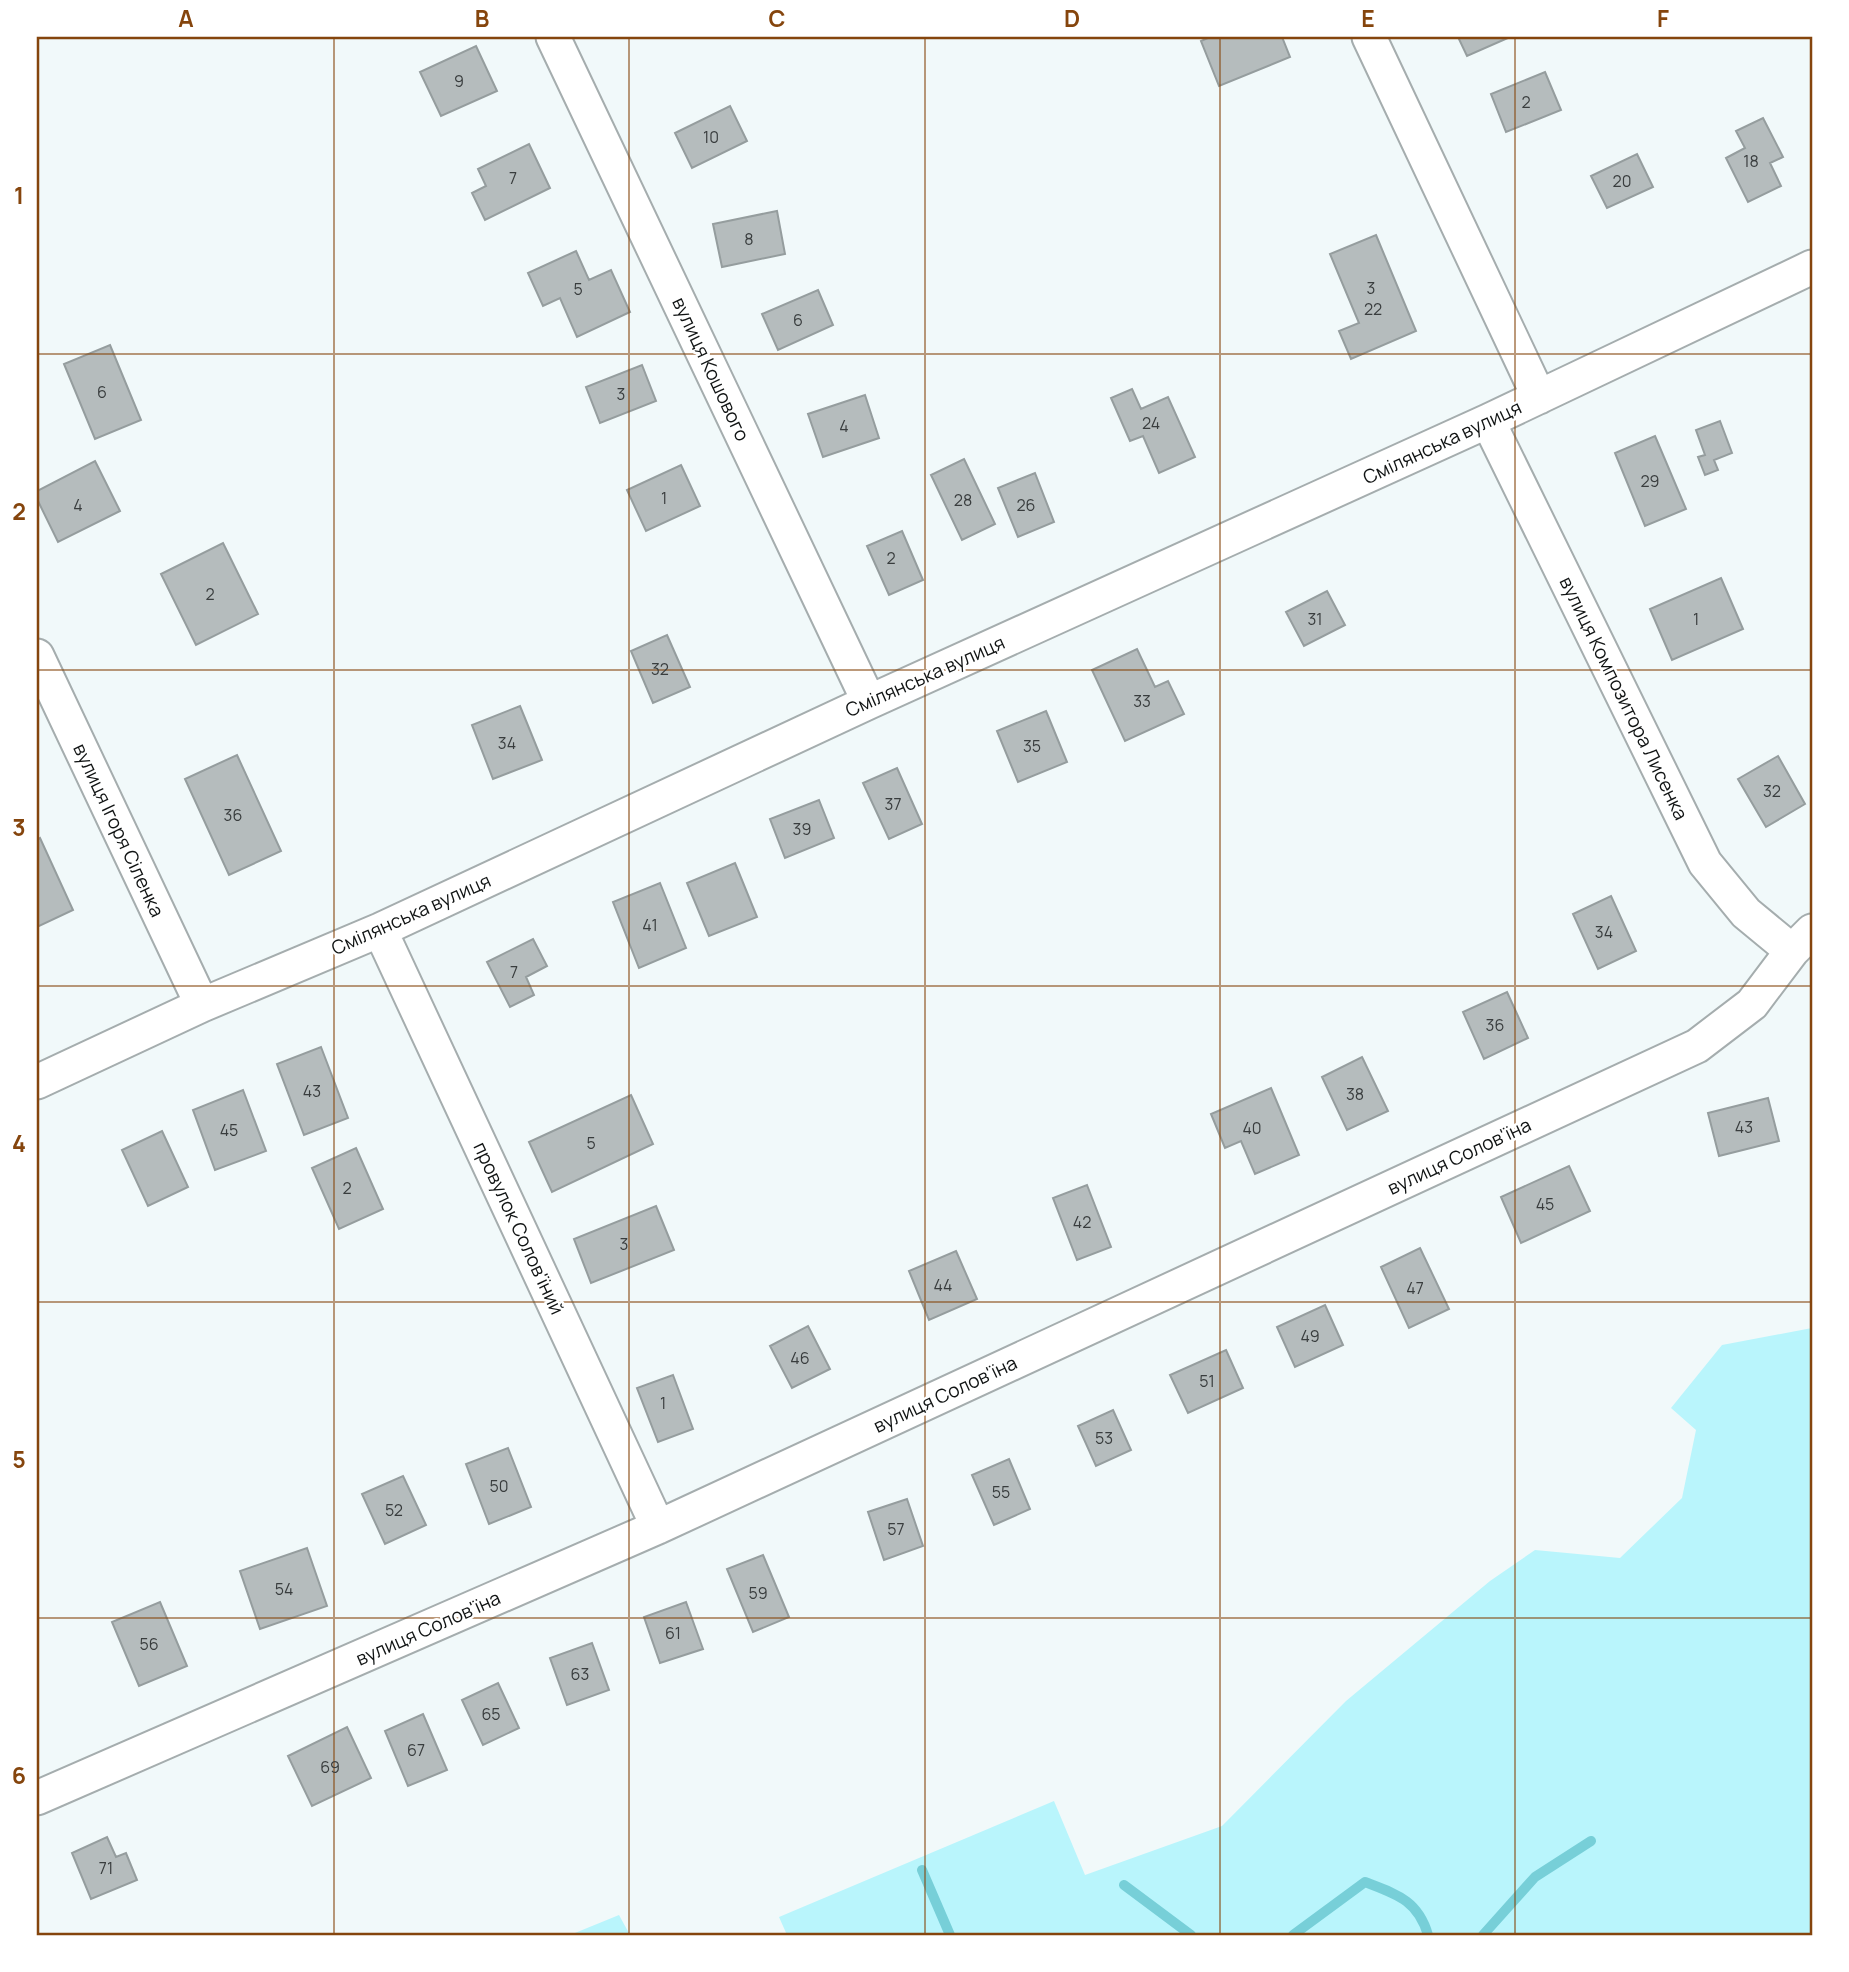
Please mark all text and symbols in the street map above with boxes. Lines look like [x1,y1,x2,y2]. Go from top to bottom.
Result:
text: A [178,2,194,34]
text: B [475,2,489,34]
text: C [769,2,786,34]
text: D [1064,2,1080,34]
text: E [1361,2,1375,34]
text: F [1657,2,1669,34]
house number: 9 [454,70,464,92]
house number: 2 [1521,91,1531,113]
house number: 10 [703,126,719,148]
house number: 18 [1743,150,1759,172]
house number: 7 [509,167,517,189]
house number: 20 [1613,170,1631,192]
text: 1 [14,179,24,211]
house number: 8 [744,228,754,250]
house number: 3 [1367,277,1375,299]
house number: 5 [573,278,583,300]
street label: вулиця Кошового [666,293,756,445]
house number: 22 [1364,298,1382,320]
house number: 6 [793,309,803,331]
house number: 6 [97,381,107,403]
house number: 3 [617,383,625,405]
street label: Смілянська вулиця [1359,394,1525,490]
house number: 24 [1142,412,1160,434]
house number: 4 [839,415,849,437]
house number: 29 [1640,470,1660,492]
house number: 1 [661,487,667,509]
house number: 28 [954,489,972,511]
house number: 4 [73,494,83,516]
house number: 26 [1016,494,1036,516]
text: 2 [12,495,26,527]
house number: 2 [886,547,896,569]
street label: вулиця Композитора Лисенка [1554,572,1694,824]
house number: 2 [205,583,215,605]
house number: 31 [1307,608,1323,630]
house number: 1 [1693,608,1699,630]
street label: Смілянська вулиця [841,629,1009,723]
house number: 32 [651,658,669,680]
house number: 33 [1133,690,1151,712]
house number: 34 [498,732,516,754]
house number: 35 [1023,735,1041,757]
street label: вулиця Ігоря Сіленка [67,739,171,921]
house number: 32 [1763,780,1781,802]
house number: 37 [885,793,901,815]
house number: 36 [224,804,242,826]
text: 3 [12,811,26,843]
house number: 39 [793,818,811,840]
street label: Смілянська вулиця [327,867,495,961]
house number: 41 [642,914,658,936]
house number: 34 [1595,921,1613,943]
house number: 7 [510,961,518,983]
house number: 36 [1486,1014,1504,1036]
house number: 43 [303,1080,321,1102]
house number: 38 [1346,1083,1364,1105]
street label: вулиця Солов'їна [1383,1111,1535,1201]
house number: 43 [1735,1116,1753,1138]
house number: 40 [1242,1117,1262,1139]
house number: 45 [220,1119,238,1141]
text: 4 [12,1127,26,1159]
house number: 5 [586,1132,596,1154]
street label: провулок Солов'їний [468,1137,570,1319]
house number: 2 [342,1177,352,1199]
house number: 45 [1536,1193,1554,1215]
house number: 42 [1073,1211,1091,1233]
house number: 3 [620,1233,628,1255]
house number: 44 [933,1274,953,1296]
house number: 47 [1406,1277,1424,1299]
house number: 49 [1300,1325,1320,1347]
house number: 46 [790,1347,810,1369]
street label: вулиця Солов'їна [869,1349,1021,1439]
house number: 51 [1199,1370,1215,1392]
house number: 1 [660,1392,666,1414]
house number: 53 [1095,1427,1113,1449]
text: 5 [12,1443,26,1475]
house number: 50 [490,1475,509,1497]
house number: 55 [992,1481,1010,1503]
house number: 52 [385,1499,403,1521]
house number: 57 [887,1518,905,1540]
house number: 54 [275,1578,293,1600]
house number: 59 [748,1582,768,1604]
street label: вулиця Солов'їна [352,1584,504,1672]
house number: 61 [665,1622,681,1644]
house number: 56 [139,1633,159,1655]
house number: 63 [571,1663,589,1685]
house number: 65 [481,1703,501,1725]
house number: 67 [407,1739,425,1761]
house number: 69 [320,1756,340,1778]
text: 6 [12,1759,26,1791]
house number: 71 [99,1857,113,1879]

